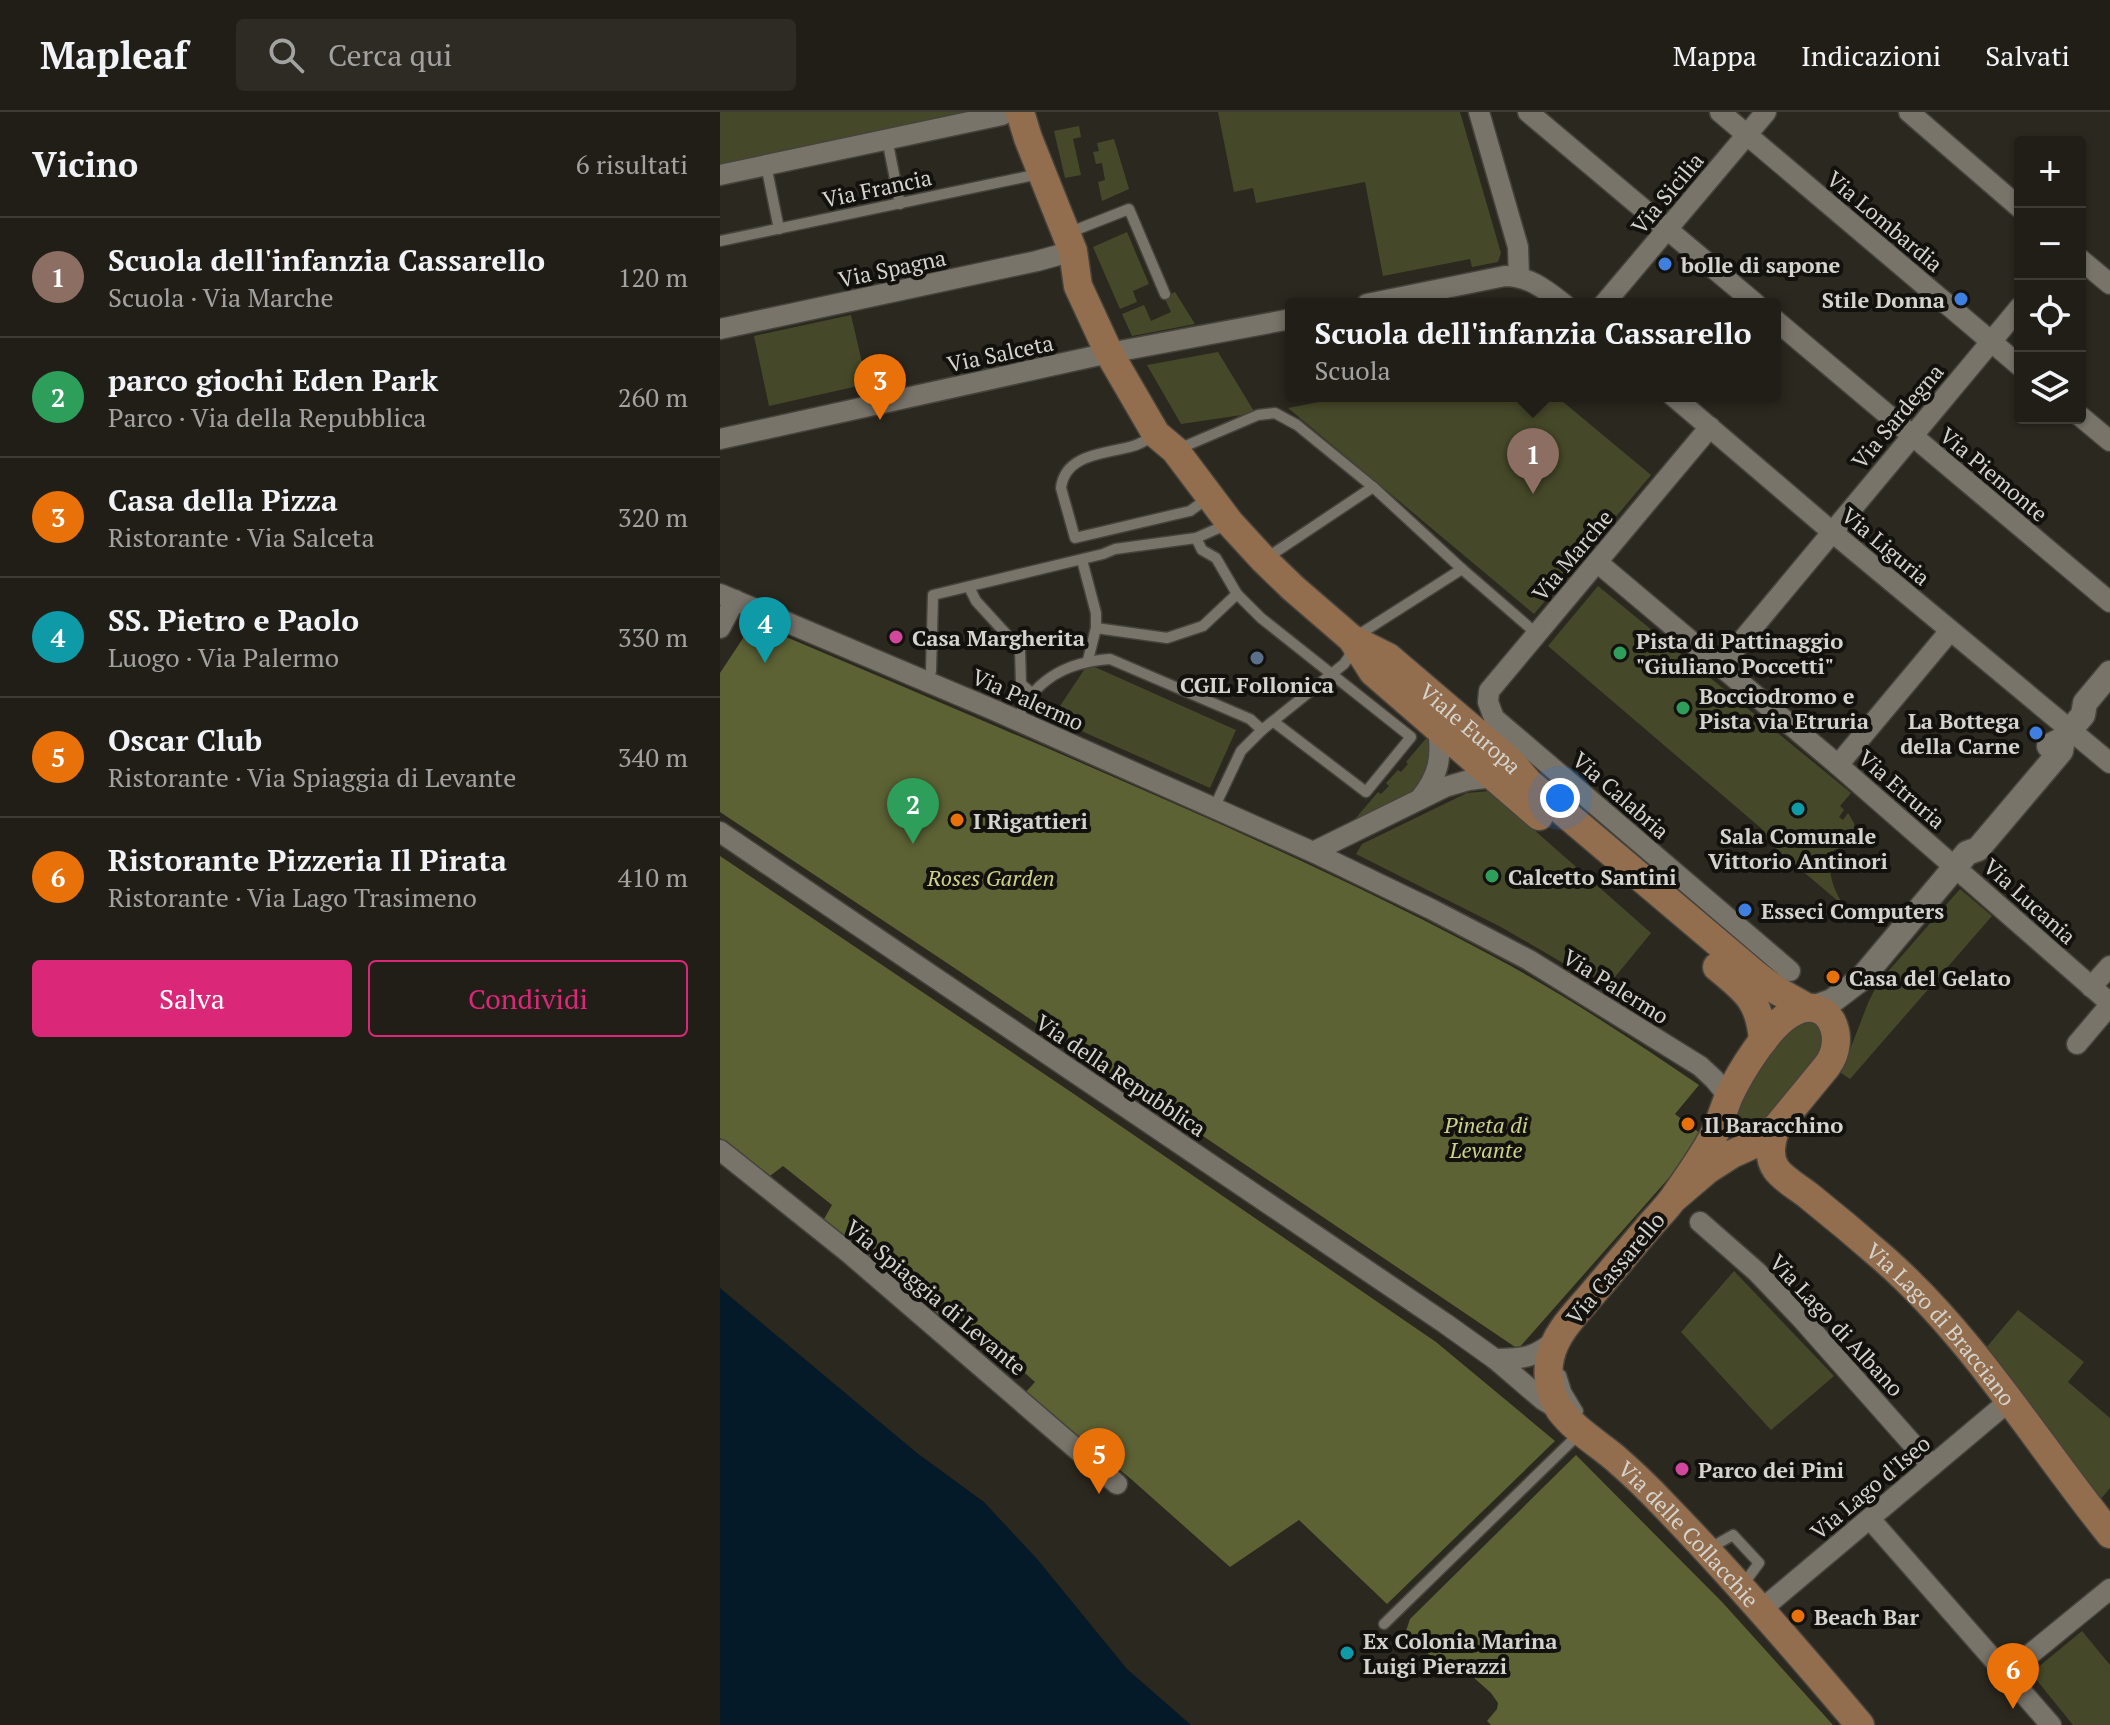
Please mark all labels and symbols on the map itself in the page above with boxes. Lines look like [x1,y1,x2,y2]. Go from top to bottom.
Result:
street label: Via Sicilia [1624,146,1710,240]
street label: Via Francia [820,162,934,214]
street label: Via Lombardia [1821,164,1949,278]
street label: Via Spagna [836,242,948,294]
place label: bolle di sapone [1680,250,1841,279]
marker: bolle di sapone [1656,255,1674,273]
place label: Stile Donna [1822,285,1945,314]
marker: Stile Donna [1952,290,1970,308]
street label: Via Salceta [944,328,1056,378]
pin: 3 [854,354,906,420]
street label: Via Sardegna [1845,357,1949,475]
street label: Via Piemonte [1934,420,2054,528]
pin: 1 [1507,428,1559,494]
street label: Via Liguria [1836,500,1936,592]
street label: Via Marche [1525,503,1619,607]
pin: 4 [739,597,791,663]
place label: Casa Margherita [912,623,1085,652]
place label: Pista di Pattinaggio "Giuliano Poccetti" [1636,626,1843,680]
marker: Casa Margherita [887,628,905,646]
marker: Pista di Pattinaggio "Giuliano Poccetti" [1611,644,1629,662]
marker: CGIL Follonica [1248,649,1266,667]
street label: Via Palermo [967,661,1089,737]
place label: CGIL Follonica [1180,670,1334,699]
street label: Viale Europa [1414,676,1529,779]
place label: Bocciodromo e Pista via Etruria [1699,681,1869,735]
marker: Bocciodromo e Pista via Etruria [1674,699,1692,717]
place label: La Bottega della Carne [1900,706,2020,760]
marker: La Bottega della Carne [2027,724,2045,742]
street label: Via Etruria [1852,743,1952,835]
street label: Via Calabria [1566,745,1676,845]
pin: 2 [887,778,939,844]
your location [1540,778,1580,818]
marker: Sala Comunale Vittorio Antinori [1789,800,1807,818]
place label: I Rigattieri [973,806,1088,835]
marker: I Rigattieri [948,811,966,829]
place label: Sala Comunale Vittorio Antinori [1708,821,1888,875]
street label: Via Lucania [1978,852,2082,950]
place label: Calcetto Santini [1508,862,1677,891]
park label: Roses Garden [926,863,1055,892]
marker: Calcetto Santini [1483,867,1501,885]
place label: Esseci Computers [1761,896,1944,925]
marker: Esseci Computers [1736,901,1754,919]
street label: Via Palermo [1558,942,1674,1030]
place label: Casa del Gelato [1849,963,2011,992]
marker: Casa del Gelato [1824,968,1842,986]
street label: Via della Repubblica [1030,1007,1212,1143]
park label: Pineta di Levante [1443,1110,1528,1164]
place label: Il Baracchino [1704,1110,1843,1139]
marker: Il Baracchino [1679,1115,1697,1133]
street label: Via Cassarello [1559,1206,1671,1330]
street label: Via Spiaggia di Levante [839,1213,1033,1381]
street label: Via Lago di Bracciano [1860,1236,2023,1411]
street label: Via Lago di Albano [1764,1248,1910,1402]
pin: 5 [1073,1428,1125,1494]
street label: Via Lago d'Iseo [1804,1428,1936,1546]
street label: Via delle Collacchie [1613,1454,1766,1613]
place label: Parco dei Pini [1698,1455,1844,1484]
marker: Parco dei Pini [1673,1460,1691,1478]
place label: Beach Bar [1814,1602,1920,1631]
marker: Beach Bar [1789,1607,1807,1625]
place label: Ex Colonia Marina Luigi Pierazzi [1363,1626,1557,1680]
pin: 6 [1987,1643,2039,1709]
marker: Ex Colonia Marina Luigi Pierazzi [1338,1644,1356,1662]

